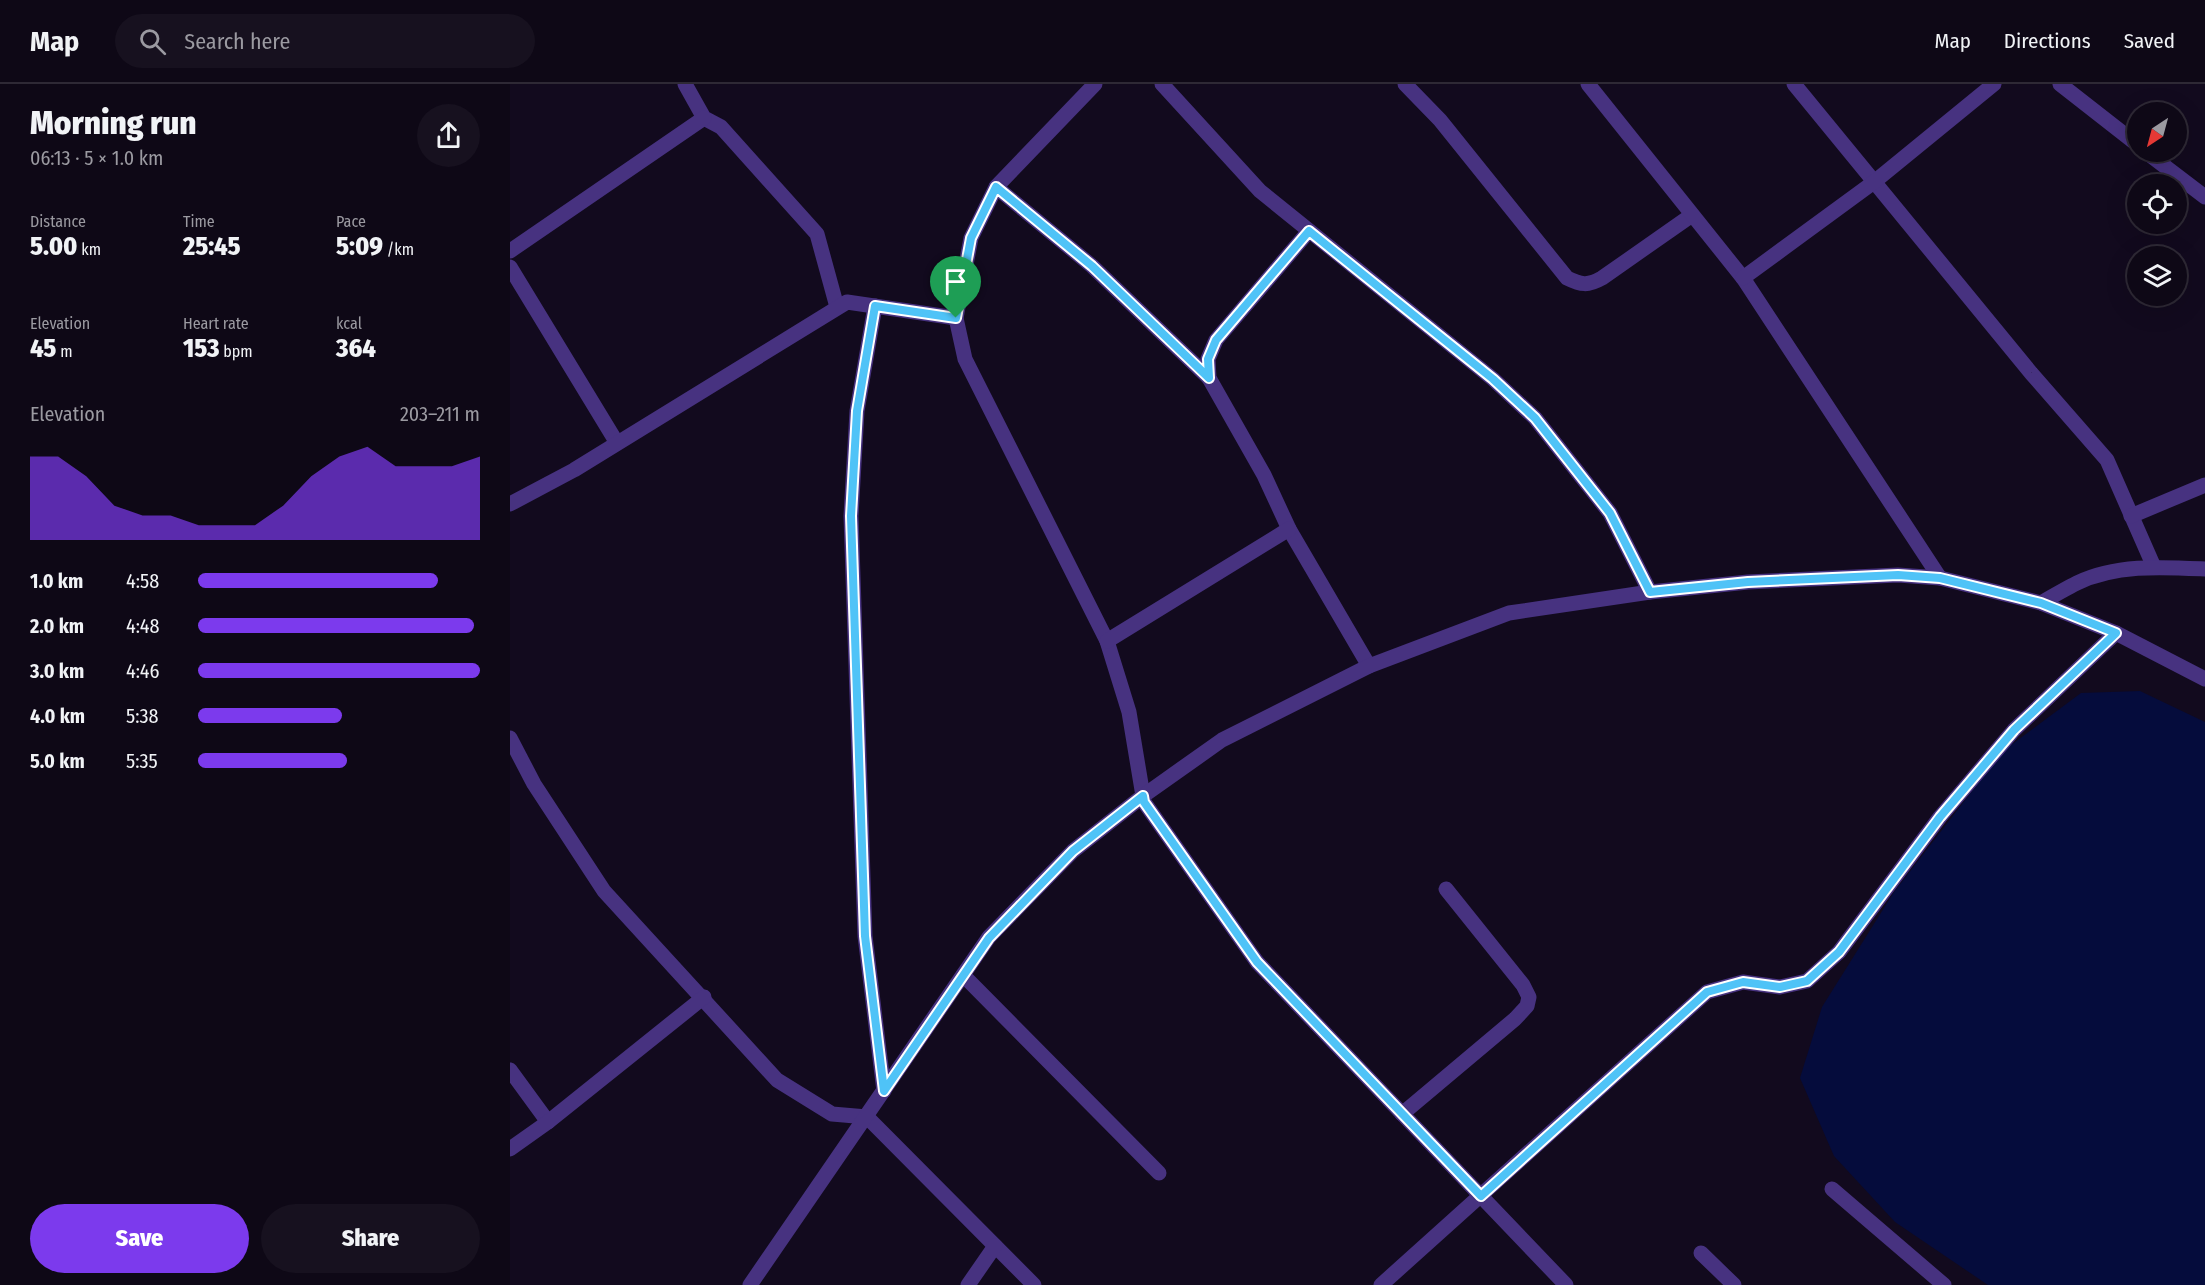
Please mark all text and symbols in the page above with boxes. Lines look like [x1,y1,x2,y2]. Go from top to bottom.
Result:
search box [115,14,535,68]
text: Map [30,25,79,58]
icon: search [136,25,169,58]
text: Search here [184,28,290,55]
text: Map [1934,28,1971,54]
text: Directions [2004,28,2091,54]
text: Saved [2124,28,2175,54]
north arrow [2127,102,2187,162]
map controls [2127,102,2187,306]
text: Morning run [30,103,197,143]
button: share [417,104,480,167]
text: 06:13 · 5 × 1.0 km [30,146,163,170]
button: locate [2127,174,2187,234]
text: Distance [30,212,86,231]
text: Time [183,212,215,231]
text: Pace [336,212,366,231]
text: 5.00 [30,231,77,262]
text: 25:45 [183,231,241,262]
text: 5:09 [336,231,383,262]
text: km [77,240,101,259]
text: /km [383,240,414,259]
button: layers [2127,246,2187,306]
pin [930,256,981,318]
icon: arrive [939,265,972,298]
text: Elevation [30,314,90,333]
text: Heart rate [183,314,249,333]
text: kcal [336,314,362,333]
text: 45 [30,333,56,364]
text: 153 [183,333,220,364]
text: 364 [336,333,376,364]
text: m [56,342,72,361]
text: bpm [220,342,253,361]
text: Elevation [30,402,105,426]
text: 203–211 m [400,402,480,426]
text: 1.0 km [30,569,83,593]
text: 4:58 [126,569,159,593]
text: 2.0 km [30,614,84,638]
text: 4:48 [126,614,160,638]
text: 3.0 km [30,659,84,683]
text: 4:46 [126,659,159,683]
text: 4.0 km [30,704,85,728]
text: 5:38 [126,704,159,728]
text: 5.0 km [30,749,85,773]
text: 5:35 [126,749,158,773]
button: Save [30,1204,249,1273]
button: Share [261,1204,480,1273]

